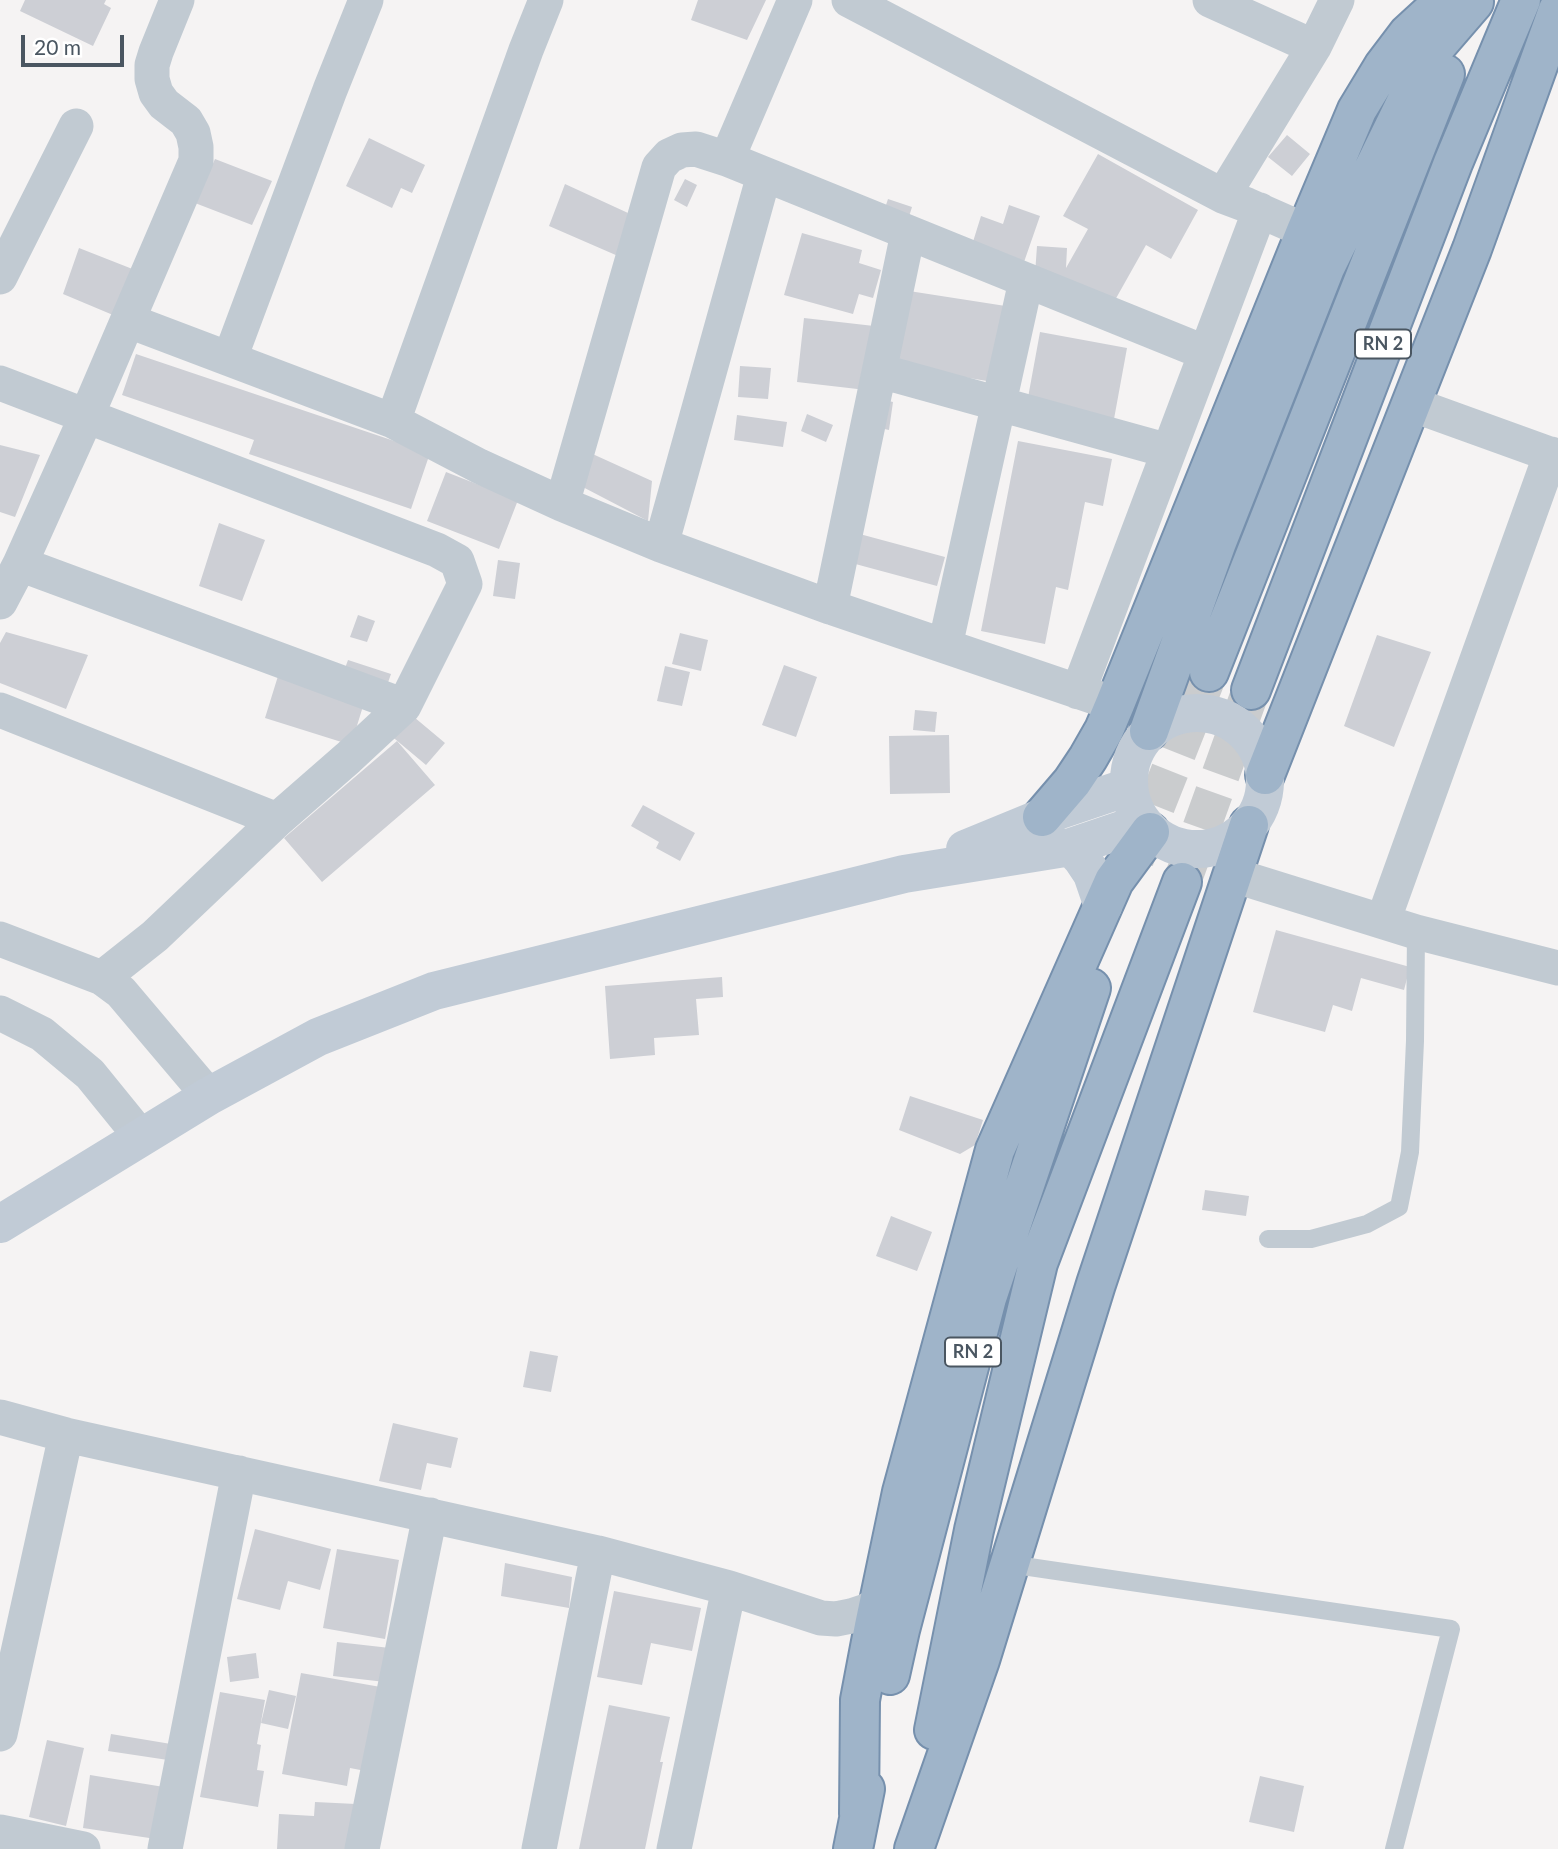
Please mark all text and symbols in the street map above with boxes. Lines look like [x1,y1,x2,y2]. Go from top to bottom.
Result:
scale bar [24,21,128,65]
text: 20 m [34,34,81,59]
road number: RN 2 [1355,330,1411,358]
road number: RN 2 [945,1338,1001,1366]

